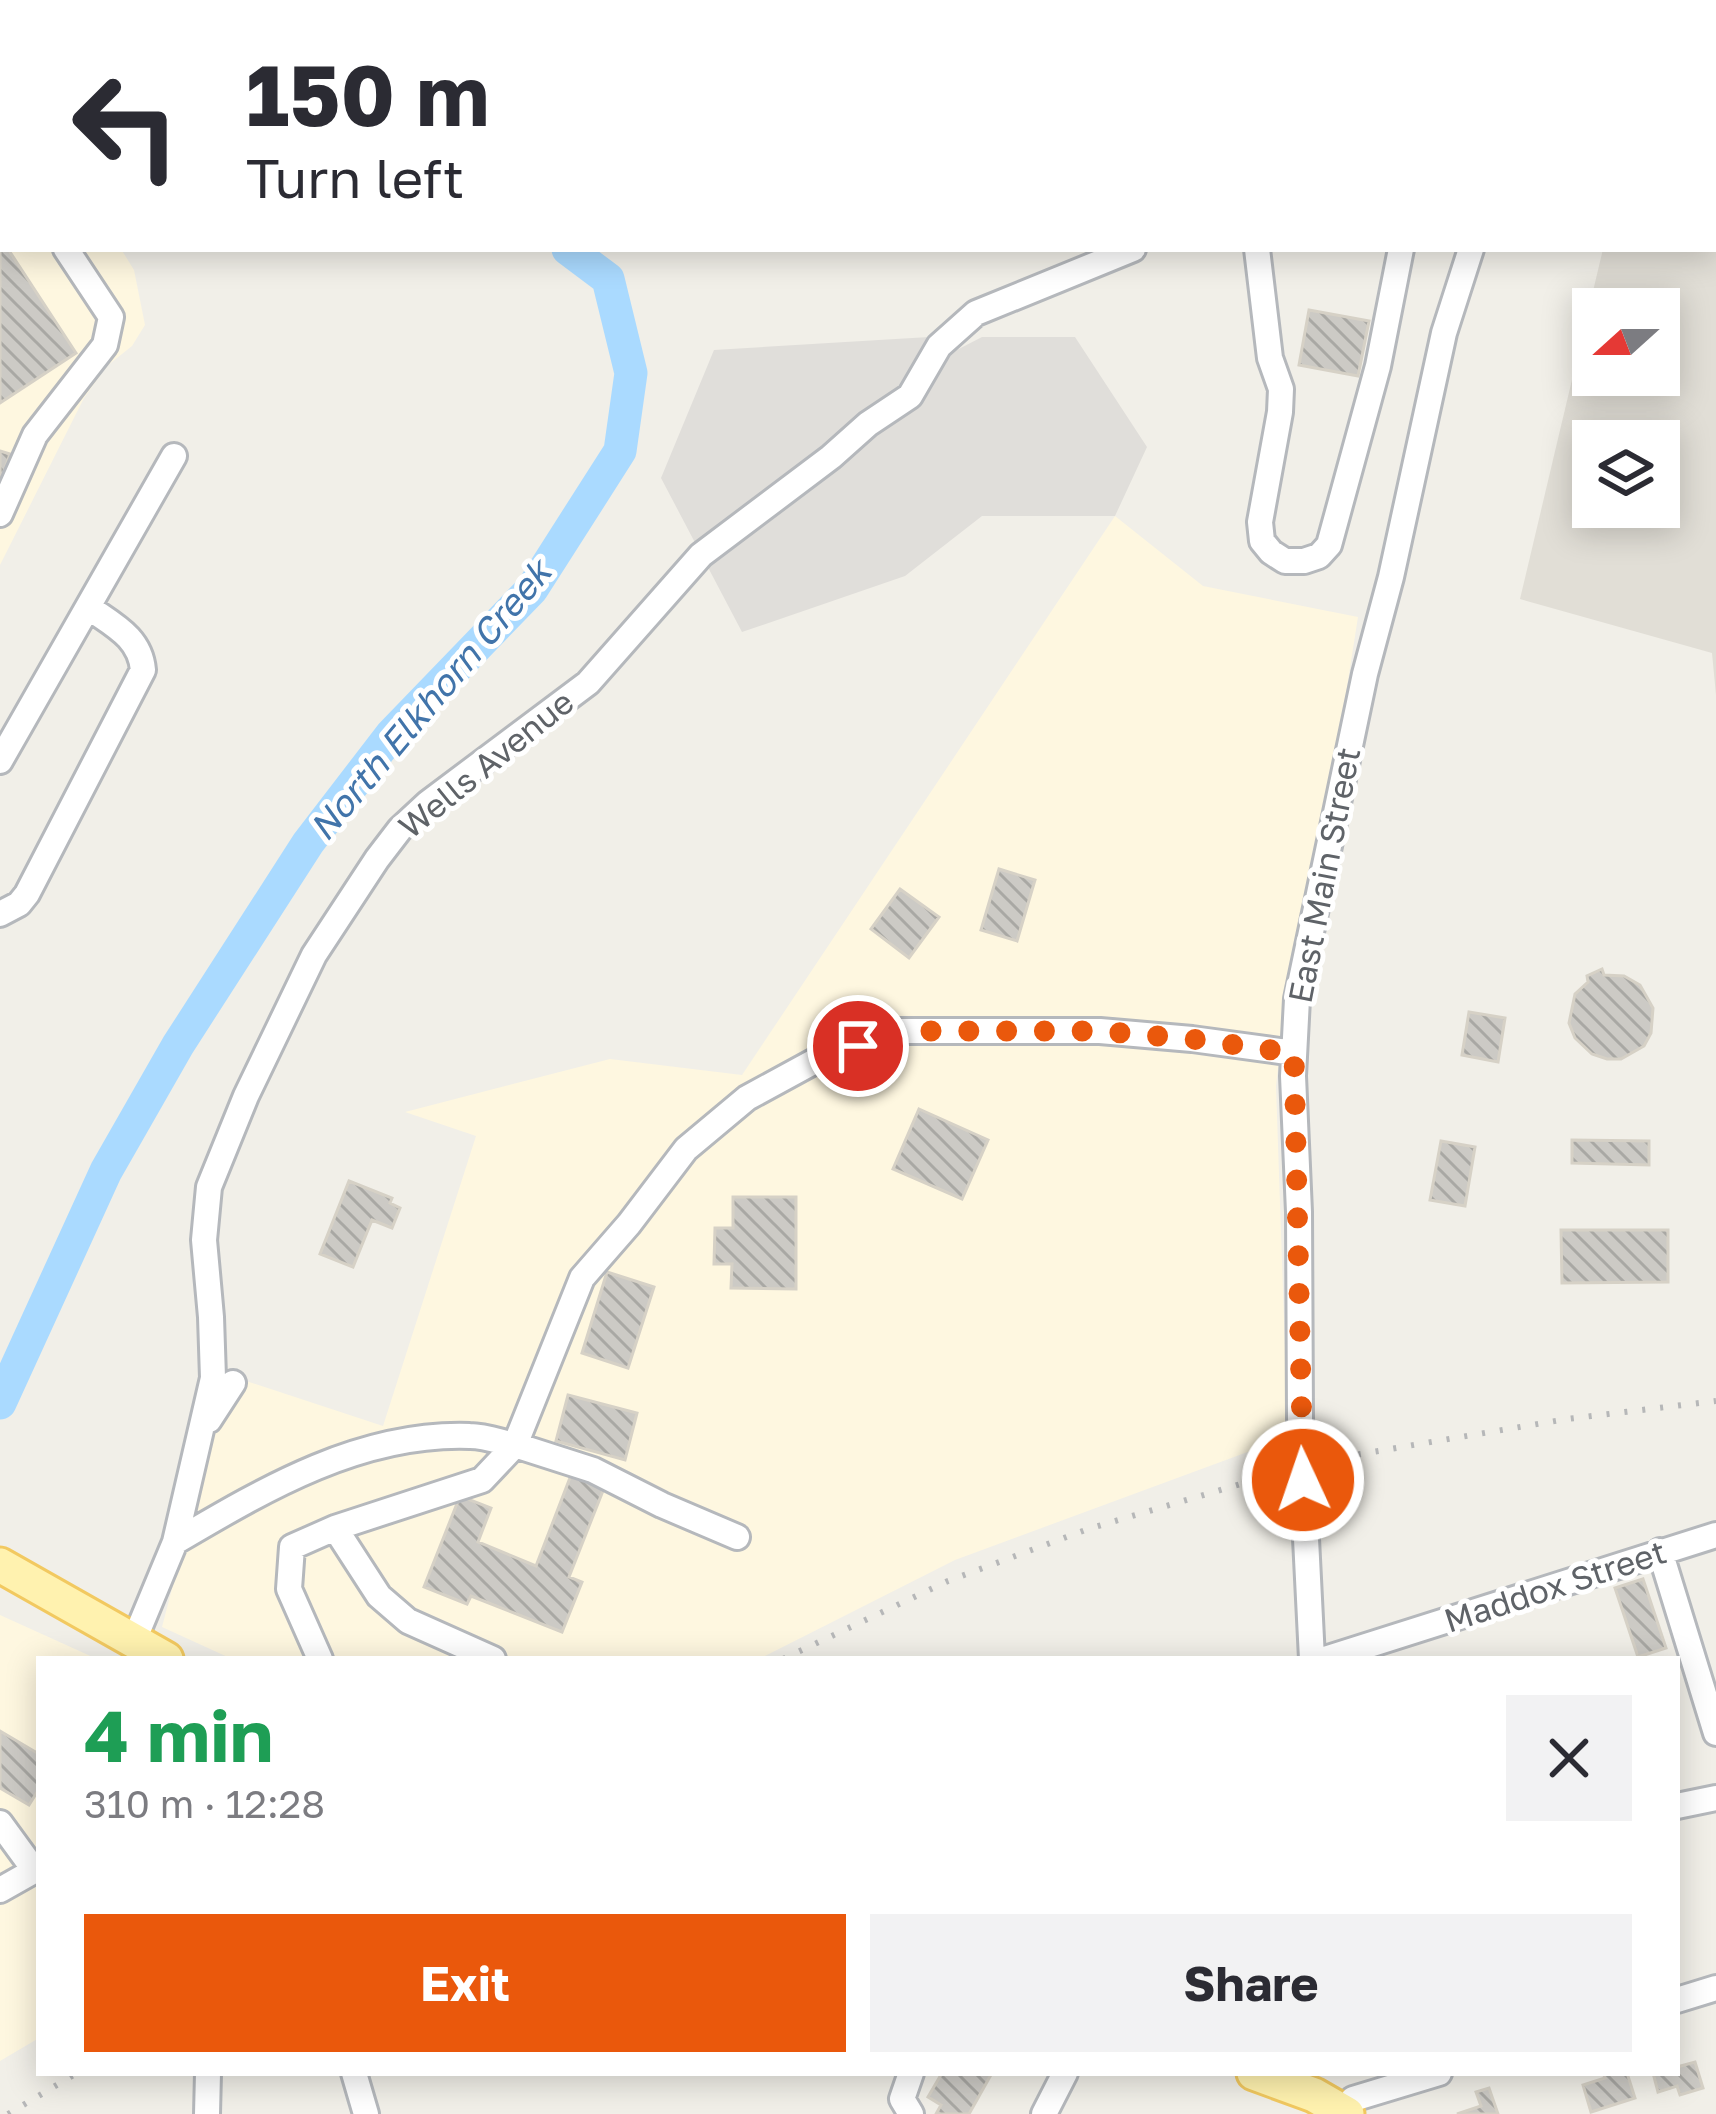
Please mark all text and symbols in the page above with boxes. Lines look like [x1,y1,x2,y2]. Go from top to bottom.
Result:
text: 150 m [246,44,490,144]
icon: left [48,48,204,204]
text: Turn left [246,145,464,210]
north arrow [1572,288,1680,396]
map controls [1572,288,1680,528]
button: layers [1572,420,1680,528]
water label: North Elkhorn Creek [300,548,562,848]
street label: Wells Avenue [391,681,581,846]
street label: East Main Street [1280,744,1367,1006]
pin [807,995,909,1097]
icon: arrive [825,1013,891,1079]
position arrow [1240,1417,1366,1543]
street label: Maddox Street [1439,1531,1671,1640]
text: 4 min [84,1691,273,1778]
button: close [1506,1695,1632,1821]
text: 310 m · 12:28 [84,1780,325,1827]
button: Exit [84,1914,846,2052]
button: Share [870,1914,1632,2052]

